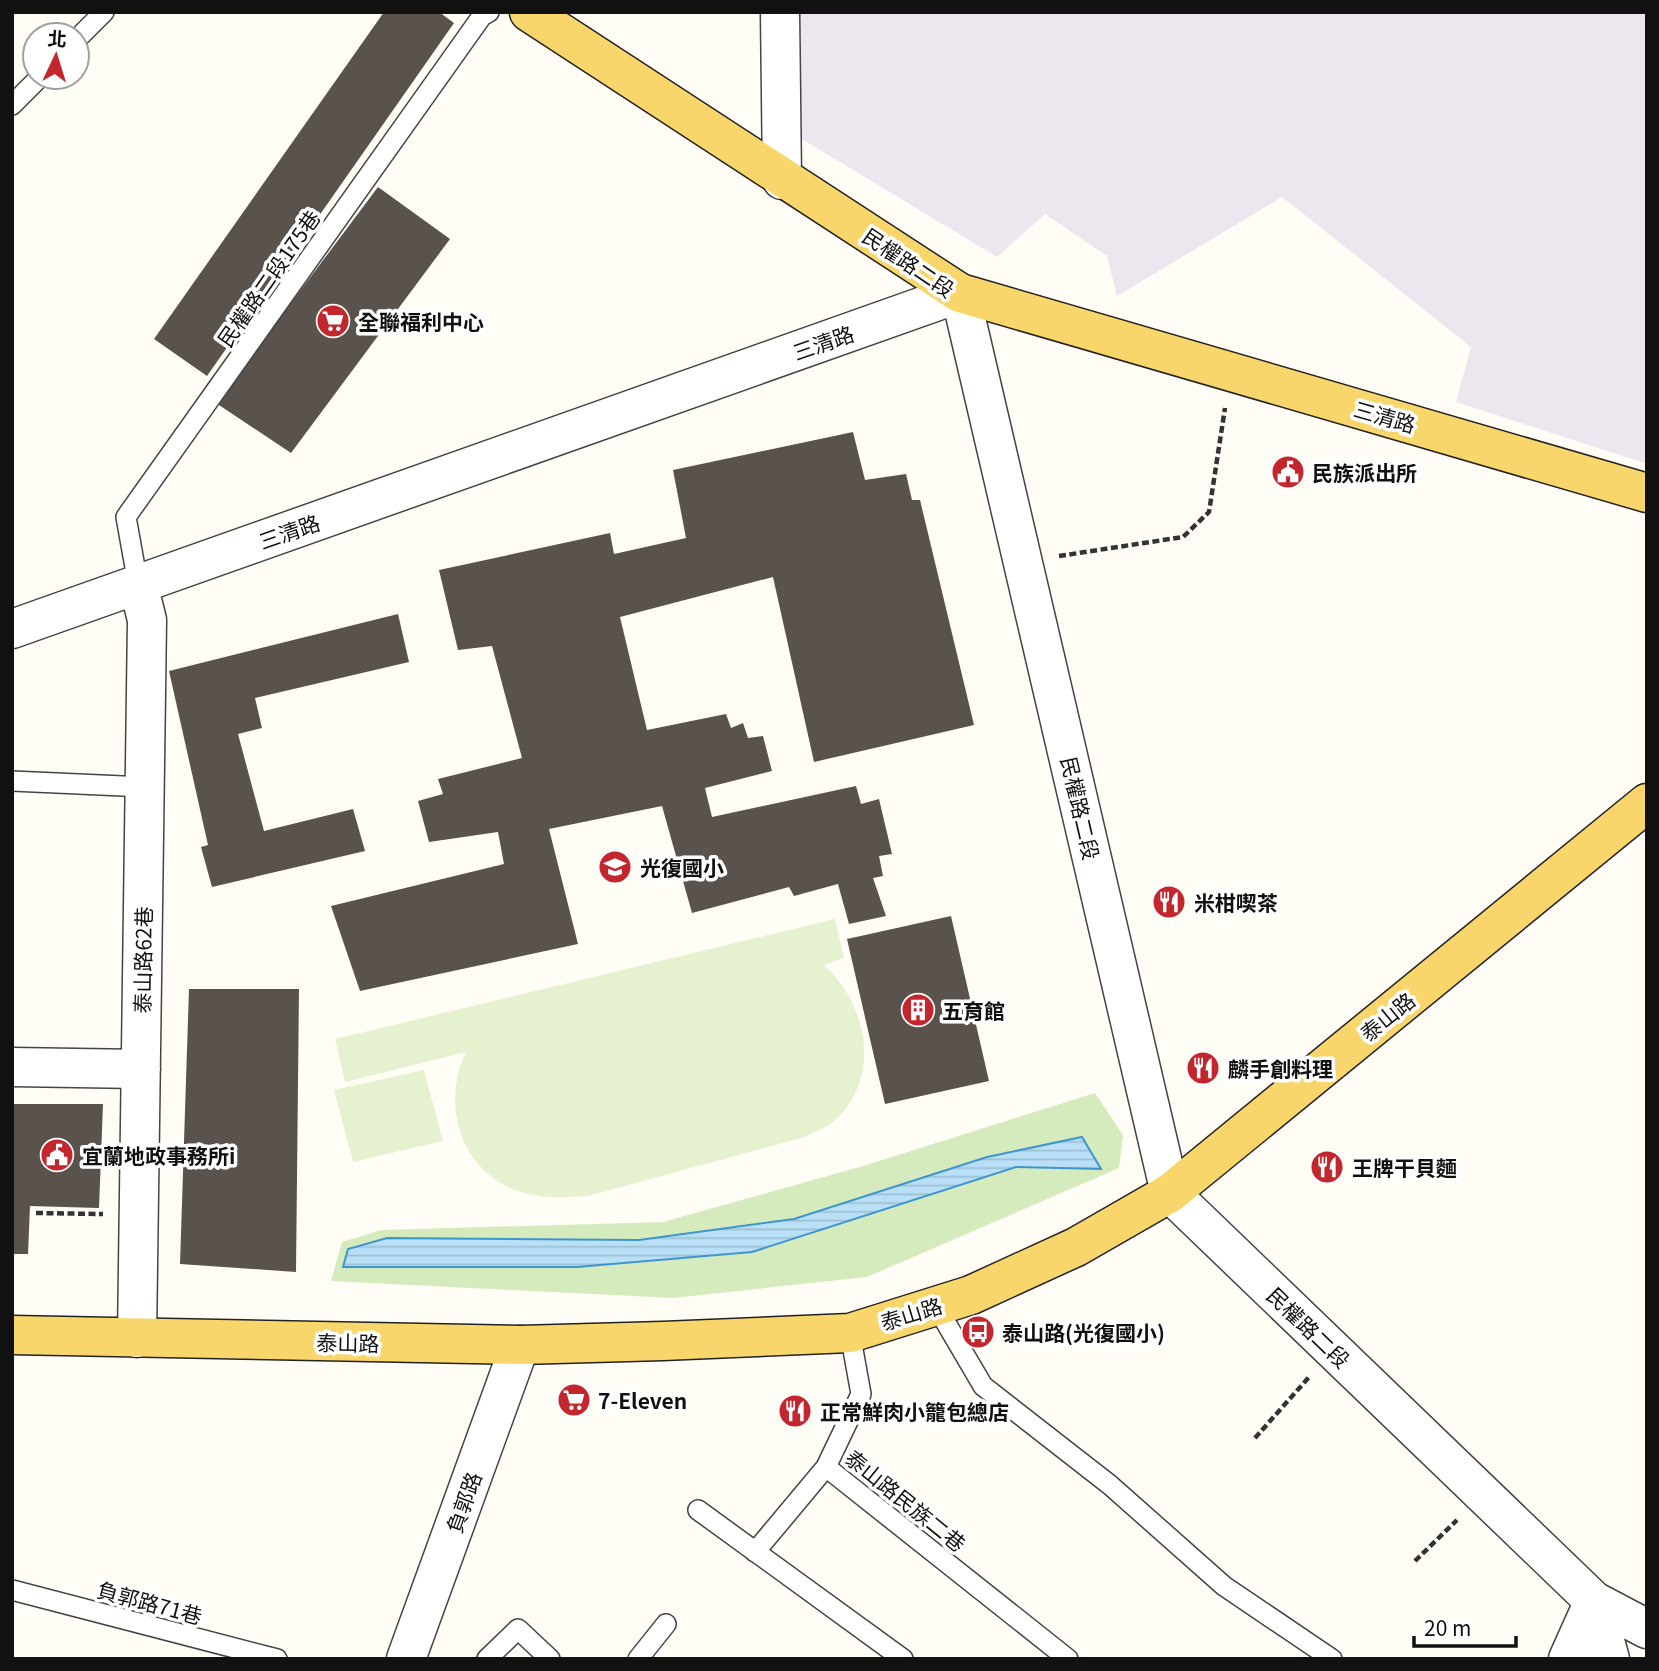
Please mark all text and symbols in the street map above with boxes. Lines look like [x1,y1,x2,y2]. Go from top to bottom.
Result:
north arrow [21,21,91,91]
text: 北 [47,23,68,52]
street label: 民權路二段175巷 [210,203,326,353]
street label: 民權路二段 [857,220,961,304]
supermarket icon: 全聯福利中心 [314,302,352,340]
place label: 全聯福利中心 [358,306,484,336]
street label: 三清路 [788,318,858,366]
street label: 三清路 [1351,393,1419,439]
public building icon: 民族派出所 [1269,453,1307,491]
place label: 民族派出所 [1312,457,1417,487]
street label: 三清路 [254,507,324,555]
street label: 民權路二段 [1055,753,1107,863]
school or university icon: 光復國小 [596,848,634,886]
place label: 光復國小 [640,852,724,882]
restaurant icon: 米柑喫茶 [1150,883,1188,921]
place label: 米柑喫茶 [1194,887,1278,917]
street label: 泰山路62巷 [126,906,158,1014]
street label: 泰山路 [1353,985,1421,1047]
building icon: 五育館 [899,991,937,1029]
place label: 五育館 [942,995,1005,1025]
restaurant icon: 麟手創料理 [1184,1049,1222,1087]
place label: 麟手創料理 [1228,1053,1333,1083]
public building icon: 宜蘭地政事務所i [38,1136,76,1174]
place label: 宜蘭地政事務所i [82,1140,235,1170]
restaurant icon: 王牌干貝麵 [1308,1148,1346,1186]
place label: 王牌干貝麵 [1352,1152,1457,1182]
street label: 民權路二段 [1261,1280,1357,1374]
street label: 泰山路 [876,1289,946,1337]
bus stop icon: 泰山路(光復國小) [959,1313,997,1351]
place label: 泰山路(光復國小) [1002,1317,1165,1347]
street label: 泰山路 [316,1326,380,1358]
supermarket icon: 7-Eleven [555,1381,593,1419]
place label: 7-Eleven [598,1385,687,1415]
restaurant icon: 正常鮮肉小籠包總店 [776,1392,814,1430]
place label: 正常鮮肉小籠包總店 [820,1396,1009,1426]
street label: 泰山路民族二巷 [839,1442,973,1558]
street label: 負郭路 [438,1467,488,1537]
street label: 負郭路71巷 [94,1574,206,1630]
scale bar [1414,1604,1516,1648]
text: 20 m [1424,1612,1471,1642]

